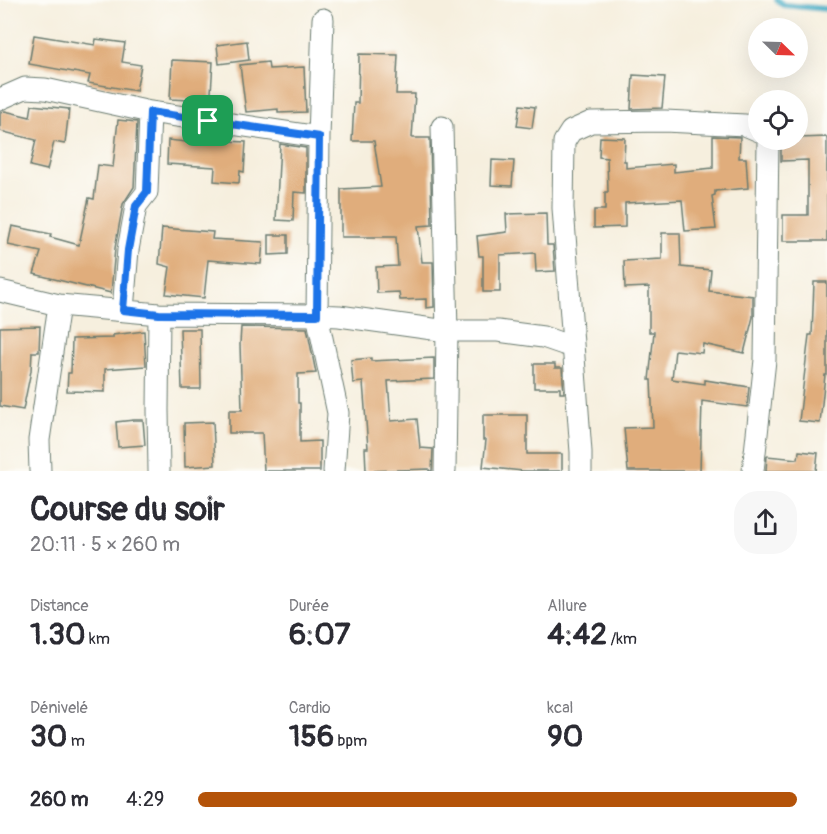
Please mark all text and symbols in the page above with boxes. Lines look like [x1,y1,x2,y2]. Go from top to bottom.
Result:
north arrow [748,18,808,78]
map controls [748,18,808,150]
button: locate [748,90,808,150]
pin [182,95,233,146]
icon: arrive [191,104,224,137]
text: Course du soir [30,489,225,530]
button: share [734,491,797,554]
text: 20:11 · 5 × 260 m [30,532,180,557]
text: Distance [30,596,89,616]
text: Durée [289,596,329,616]
text: Allure [547,596,587,616]
text: 1.30 [30,616,86,653]
text: 6:07 [289,616,351,653]
text: 4:42 [547,616,607,653]
text: km [86,629,110,649]
text: /km [607,629,637,649]
text: Dénivelé [30,698,88,718]
text: Cardio [289,698,331,718]
text: kcal [547,698,573,718]
text: 30 [30,718,67,755]
text: 156 [289,718,334,755]
text: 90 [547,718,583,755]
text: m [67,731,85,751]
text: bpm [334,731,367,751]
text: 260 m [30,787,89,812]
text: 4:29 [126,787,164,812]

